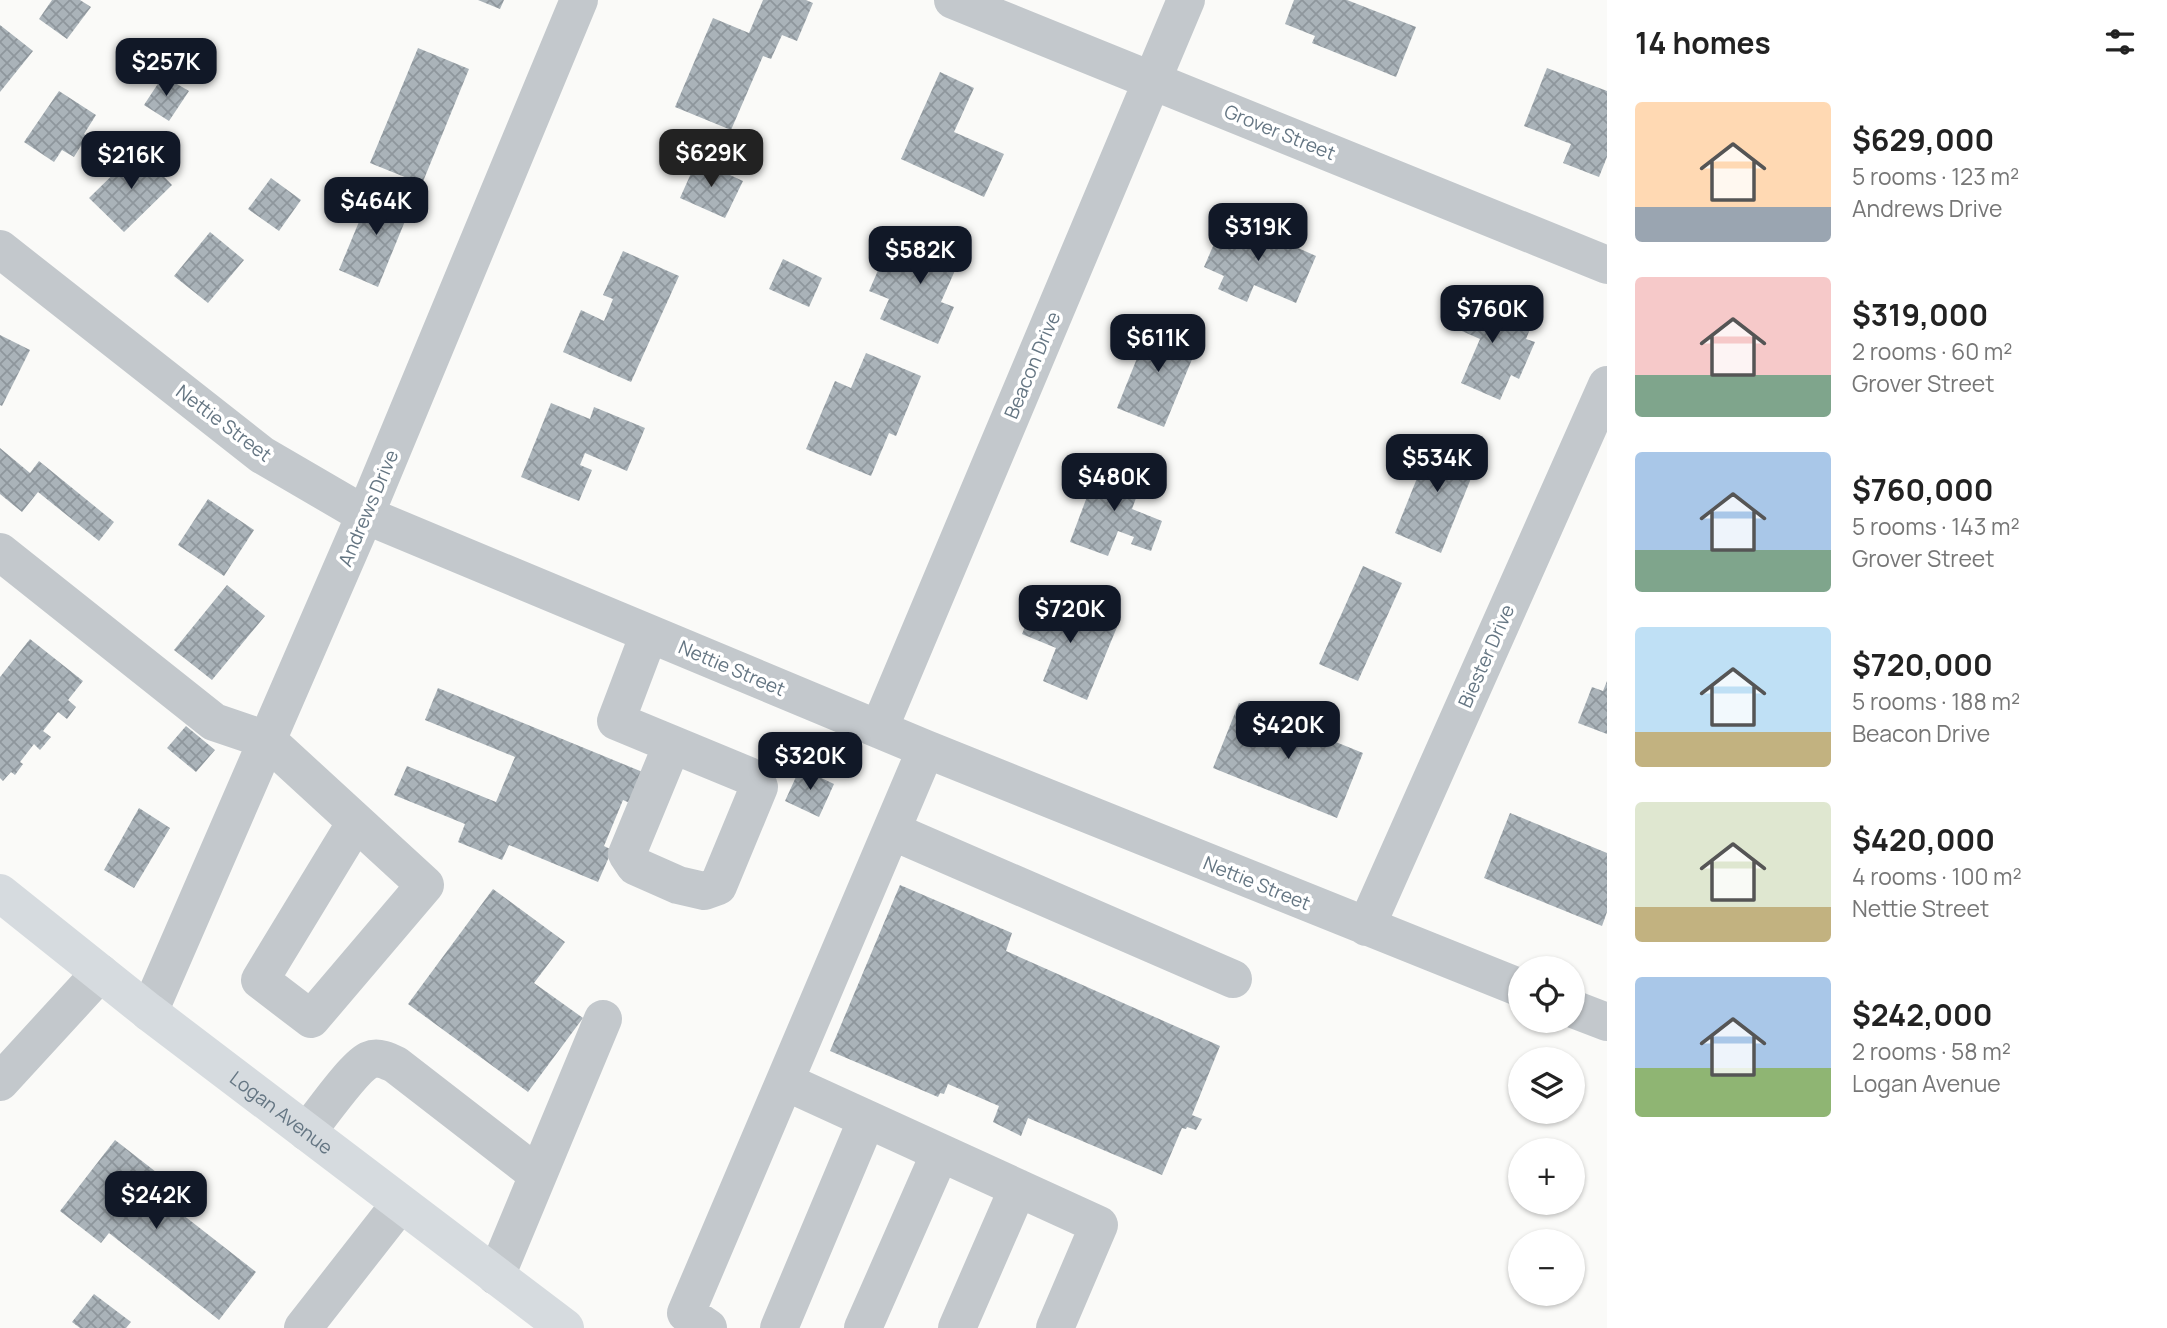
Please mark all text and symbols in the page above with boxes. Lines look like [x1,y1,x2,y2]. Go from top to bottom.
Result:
text: 14 homes [1635,22,1771,63]
icon: filters [2101,23,2139,61]
pin: $257K [117,38,215,98]
text: $257K [132,45,200,77]
street label: Grover Street [1221,98,1339,166]
text: $629,000 [1852,119,1994,160]
pin: $629K [662,130,760,189]
icon: home [1691,130,1775,214]
pin: $216K [82,132,180,191]
text: $629K [675,136,747,168]
text: $216K [97,138,165,170]
text: 5 rooms · 123 m² [1852,160,2019,192]
pin: $464K [327,177,425,237]
text: $464K [340,184,412,216]
text: Andrews Drive [1852,192,2002,224]
pin: $319K [1209,204,1307,263]
text: $319K [1224,210,1292,242]
pin: $582K [871,226,969,286]
text: $582K [885,233,955,265]
pin: $760K [1443,286,1541,345]
text: $760K [1456,292,1528,324]
text: $319,000 [1852,294,1988,335]
icon: home [1691,305,1775,389]
street label: Beacon Drive [998,307,1066,423]
pin: $611K [1109,314,1207,374]
text: $611K [1126,321,1190,353]
text: 2 rooms · 60 m² [1852,335,2013,367]
text: Grover Street [1852,367,1995,399]
street label: Nettie Street [171,379,277,467]
pin: $534K [1388,434,1486,494]
text: $534K [1402,441,1472,473]
street label: Andrews Drive [332,446,404,570]
pin: $480K [1065,454,1163,513]
text: $480K [1078,460,1150,492]
text: $760,000 [1852,469,1994,510]
icon: home [1691,480,1775,564]
text: 5 rooms · 143 m² [1852,510,2020,542]
text: Grover Street [1852,542,1995,574]
pin: $720K [1021,586,1119,645]
text: $720K [1035,592,1105,624]
street label: Biester Drive [1452,600,1520,712]
street label: Nettie Street [675,634,789,702]
text: $720,000 [1852,644,1993,685]
icon: home [1691,655,1775,739]
text: 5 rooms · 188 m² [1852,685,2020,717]
pin: $420K [1239,702,1337,761]
text: $420K [1252,708,1324,740]
text: Beacon Drive [1852,717,1990,749]
pin: $320K [761,732,859,792]
text: $320K [774,739,846,771]
text: $420,000 [1852,819,1995,860]
icon: home [1691,830,1775,914]
street label: Nettie Street [1200,850,1314,916]
text: 4 rooms · 100 m² [1852,860,2022,892]
text: Nettie Street [1852,892,1989,924]
map controls [1508,956,1585,1306]
button: locate [1508,956,1585,1033]
text: $242,000 [1852,994,1993,1035]
icon: home [1691,1005,1775,1089]
text: 2 rooms · 58 m² [1852,1035,2011,1067]
button: layers [1508,1047,1585,1124]
street label: Logan Avenue [225,1065,338,1160]
text: Logan Avenue [1852,1067,2001,1099]
button: + [1508,1138,1585,1215]
pin: $242K [107,1172,205,1231]
text: $242K [121,1178,191,1210]
button: − [1508,1229,1585,1306]

